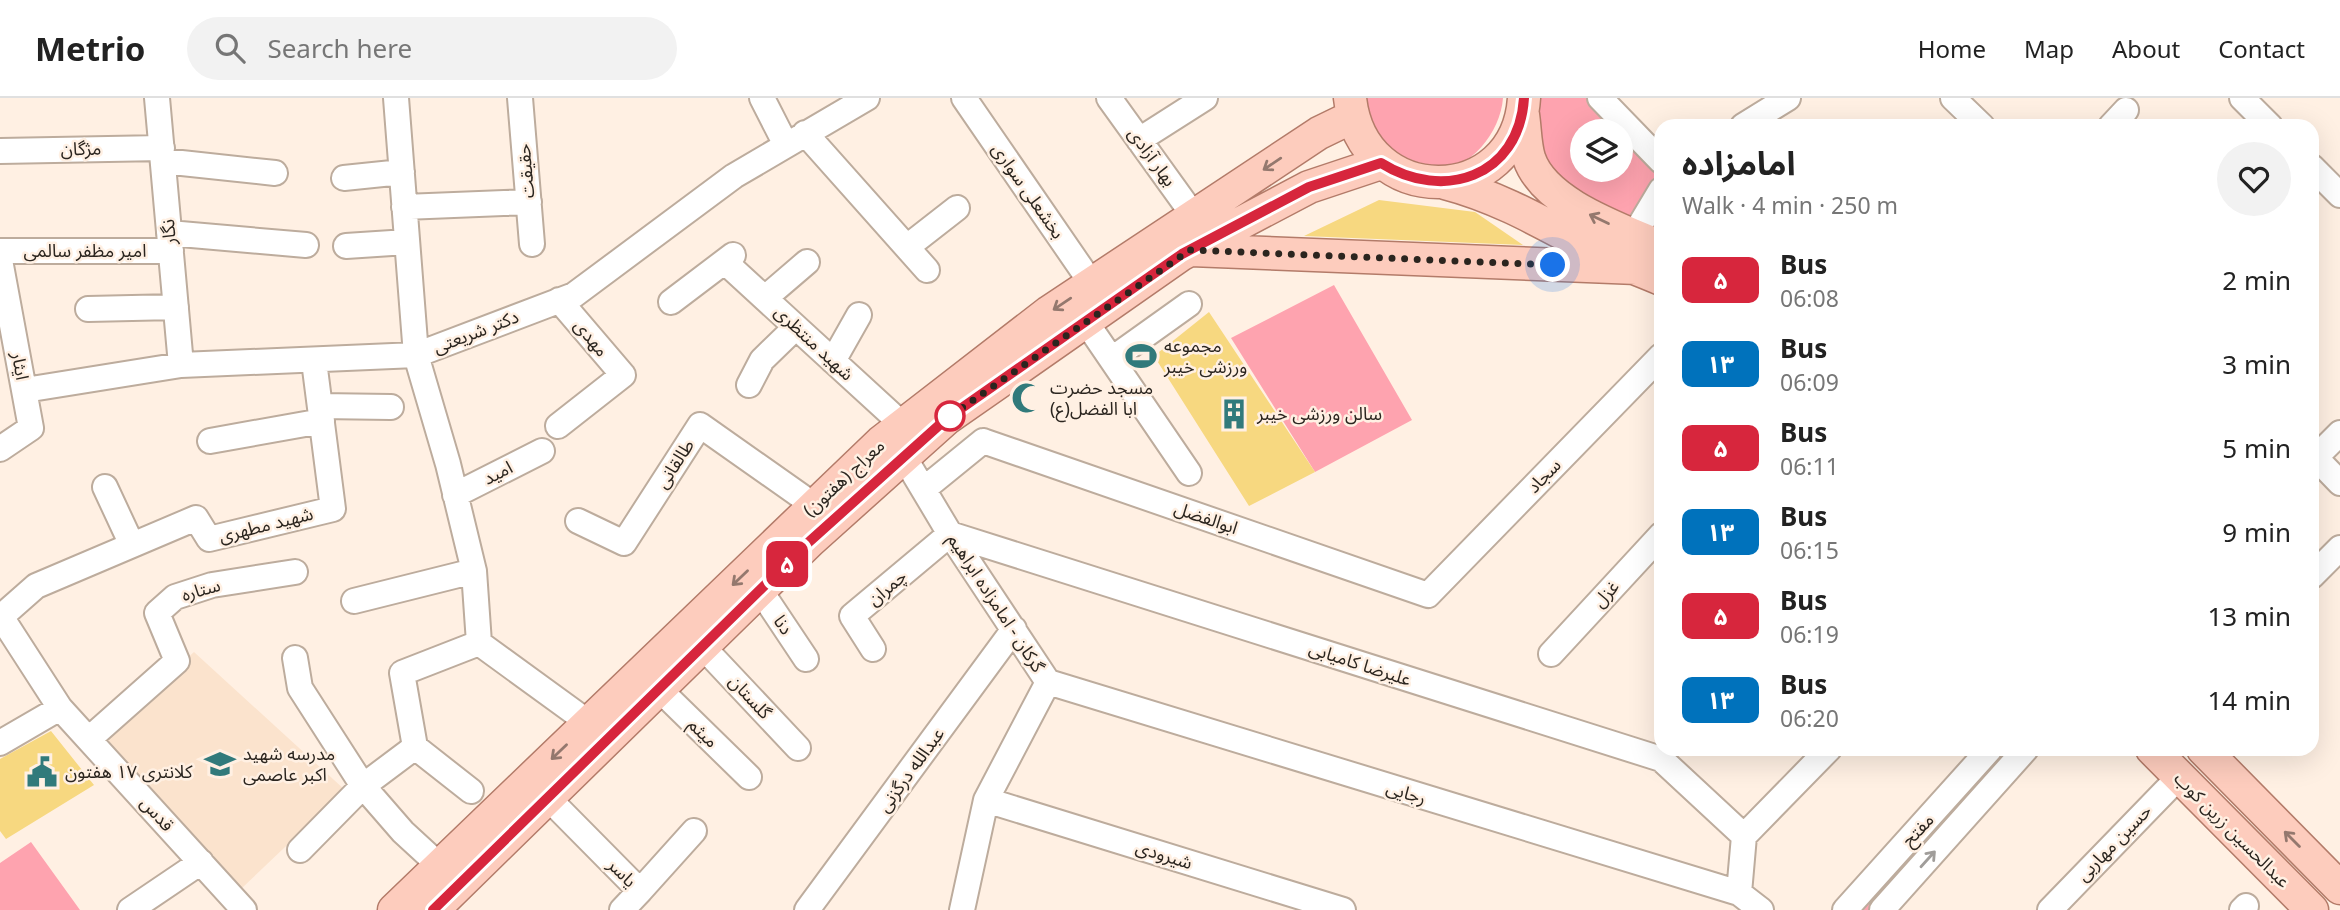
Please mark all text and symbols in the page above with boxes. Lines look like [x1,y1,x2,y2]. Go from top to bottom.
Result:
search box [187,17,677,80]
text: Metrio [35,26,145,71]
icon: search [211,29,249,67]
text: Search here [267,30,412,66]
text: Home [1918,32,1986,65]
text: Map [2024,32,2074,65]
text: About [2112,32,2180,65]
text: Contact [2218,32,2305,65]
map controls [1570,119,1633,182]
button: layers [1570,119,1633,182]
street label: بهار آزادی [1123,122,1182,191]
street label: مژگان [60,136,102,160]
street label: بخشعلی سواری [987,138,1071,243]
text: امامزاده [1682,140,1796,185]
button: heart [2217,142,2291,216]
street label: حقیقت [511,143,539,199]
one-way arrow [1263,157,1282,172]
text: Walk · 4 min · 250 m [1682,189,1898,221]
one-way arrow [1589,212,1610,225]
street label: نگار [155,218,181,247]
street label: امیر مظفر سالمی [24,238,146,262]
text: Bus [1780,246,1827,282]
your location [1535,247,1570,282]
text: 2 min [2222,262,2291,298]
text: ۵ [1714,263,1727,296]
text: 06:08 [1780,282,1839,314]
one-way arrow [1053,297,1072,311]
street label: شهید منتظری [770,299,859,385]
street label: دکتر شریعتی [429,304,522,358]
street label: مهدی [569,314,614,361]
text: Bus [1780,330,1827,366]
place label: مجموعه ورزشی خیبر [1163,333,1247,378]
sports icon: مجموعه ورزشی خیبر [1124,339,1158,373]
text: 3 min [2222,346,2291,382]
text: ۱۳ [1707,347,1734,380]
street label: ایثار [7,349,35,382]
text: 06:09 [1780,366,1839,398]
place label: مسجد حضرت ابا الفضل(ع) [1050,375,1153,423]
mosque icon: مسجد حضرت ابا الفضل(ع) [1010,381,1044,415]
building icon: سالن ورزشی خیبر [1217,397,1251,431]
unlabelled marker [935,401,965,431]
place label: سالن ورزشی خیبر [1256,401,1382,425]
text: Bus [1780,414,1827,450]
text: 5 min [2222,430,2291,466]
text: ۵ [1714,431,1727,464]
street label: معراج (هفتون) [797,433,891,523]
street label: طالقانی [649,434,699,493]
text: 06:11 [1780,450,1839,482]
street label: سجاد [1521,453,1566,498]
street label: امید [479,455,516,490]
street label: ابوالفضل [1171,495,1241,539]
text: Bus [1780,498,1827,534]
street label: شهید مطهری [216,501,315,547]
text: 9 min [2222,514,2291,550]
text: ۱۳ [1707,515,1734,548]
street label: گرکان - امامزاده ابراهیم [941,528,1051,678]
text: 06:15 [1780,534,1839,566]
line badge: ۵ [764,541,810,587]
text: ۵ [780,547,794,580]
street label: چمران [862,564,911,611]
one-way arrow [732,569,749,586]
street label: ستاره [179,572,223,606]
street label: غزل [1587,575,1624,612]
text: Bus [1780,582,1827,618]
text: 13 min [2207,598,2291,634]
text: ۵ [1714,599,1727,632]
street label: دنا [769,610,799,639]
text: 06:19 [1780,618,1839,650]
street label: علیرضا کامیابی [1306,635,1414,691]
text: Bus [1780,666,1827,702]
street label: گلستان [724,669,778,724]
text: 14 min [2207,682,2291,718]
text: ۱۳ [1707,683,1734,716]
text: 06:20 [1780,702,1839,734]
street label: میثم [682,712,724,754]
street label: عبدالله درگزنی [871,722,949,817]
place label: مدرسه شهید اکبر عاصمی [243,741,335,786]
one-way arrow [550,744,567,761]
school or university icon: مدرسه شهید اکبر عاصمی [203,747,237,781]
public building icon: کلانتری ۱۷ هفتون [25,755,59,789]
place label: کلانتری ۱۷ هفتون [65,759,193,783]
street label: عبدالحسین زرین کوب [2170,766,2296,892]
street label: رجایی [1383,775,1429,809]
street label: قدس [136,791,180,836]
street label: حسین مهاربی [2070,799,2156,886]
street label: مفتح [1896,808,1940,852]
one-way arrow [2284,831,2301,848]
street label: شیرودی [1133,834,1196,874]
one-way arrow [1920,850,1936,868]
street label: یاسر [602,852,642,892]

